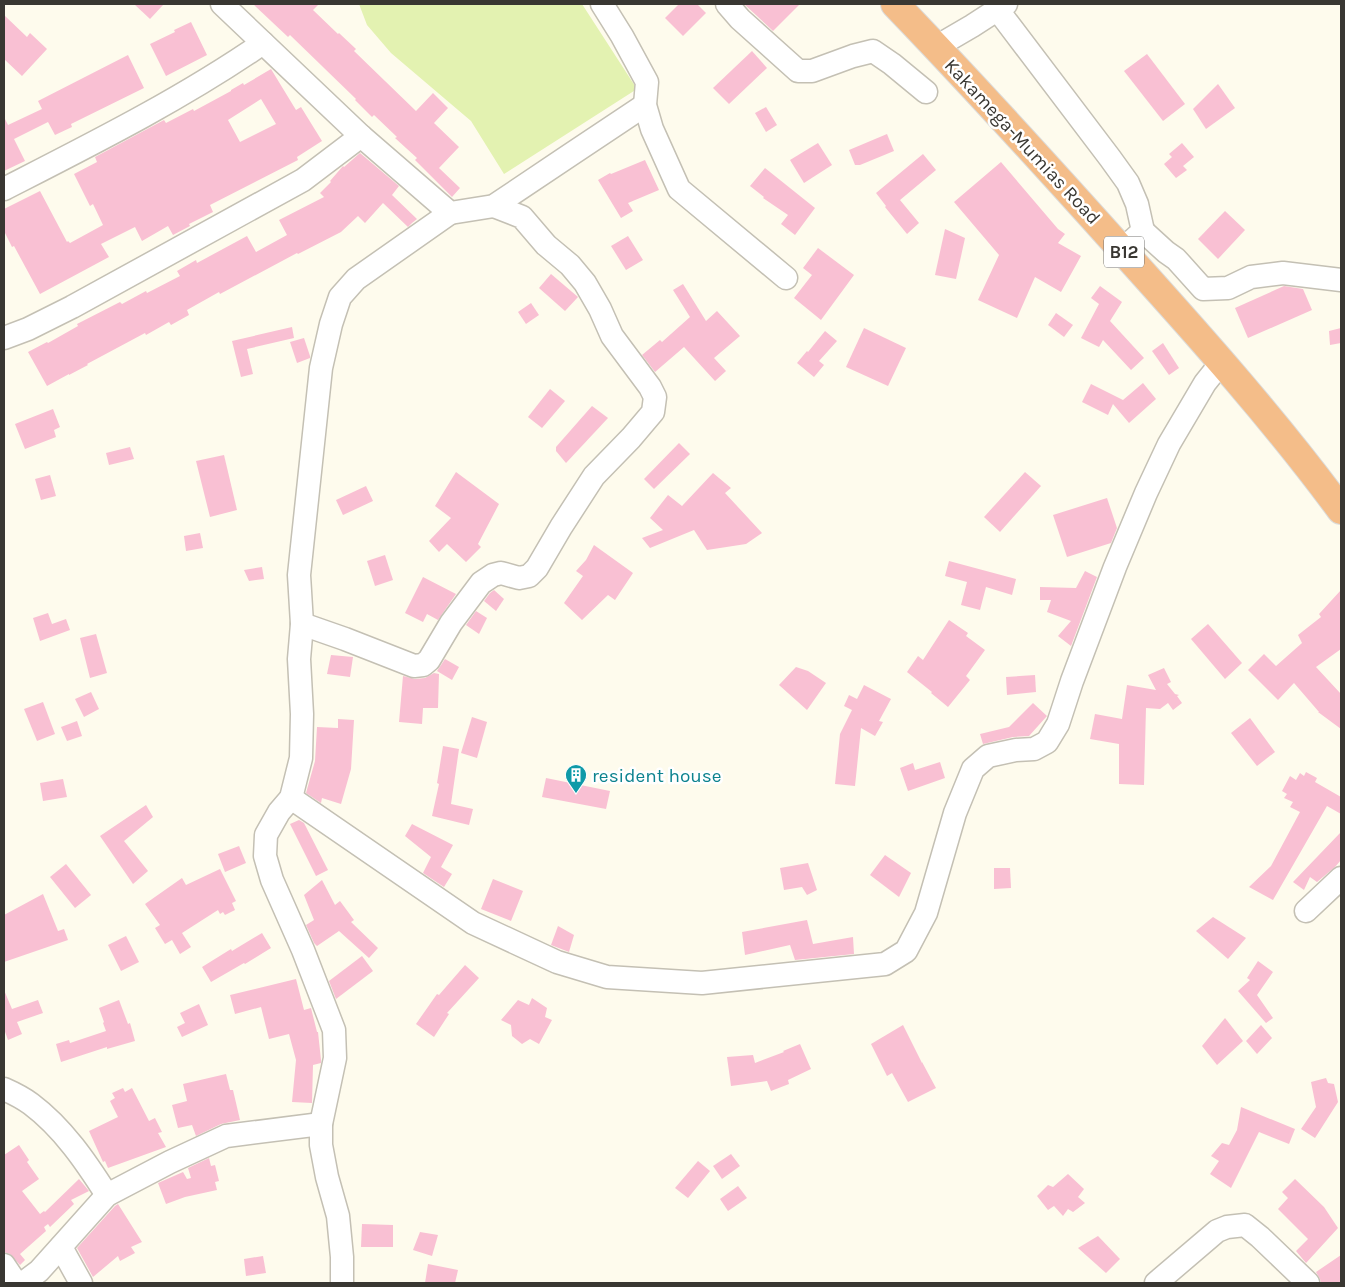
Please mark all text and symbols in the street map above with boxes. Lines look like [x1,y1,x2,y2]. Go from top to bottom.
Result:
street label: Kakamega-Mumias Road [940,54,1105,229]
road number: B12 [1104,236,1144,268]
building icon: resident house [564,763,588,794]
place label: resident house [592,765,722,787]

